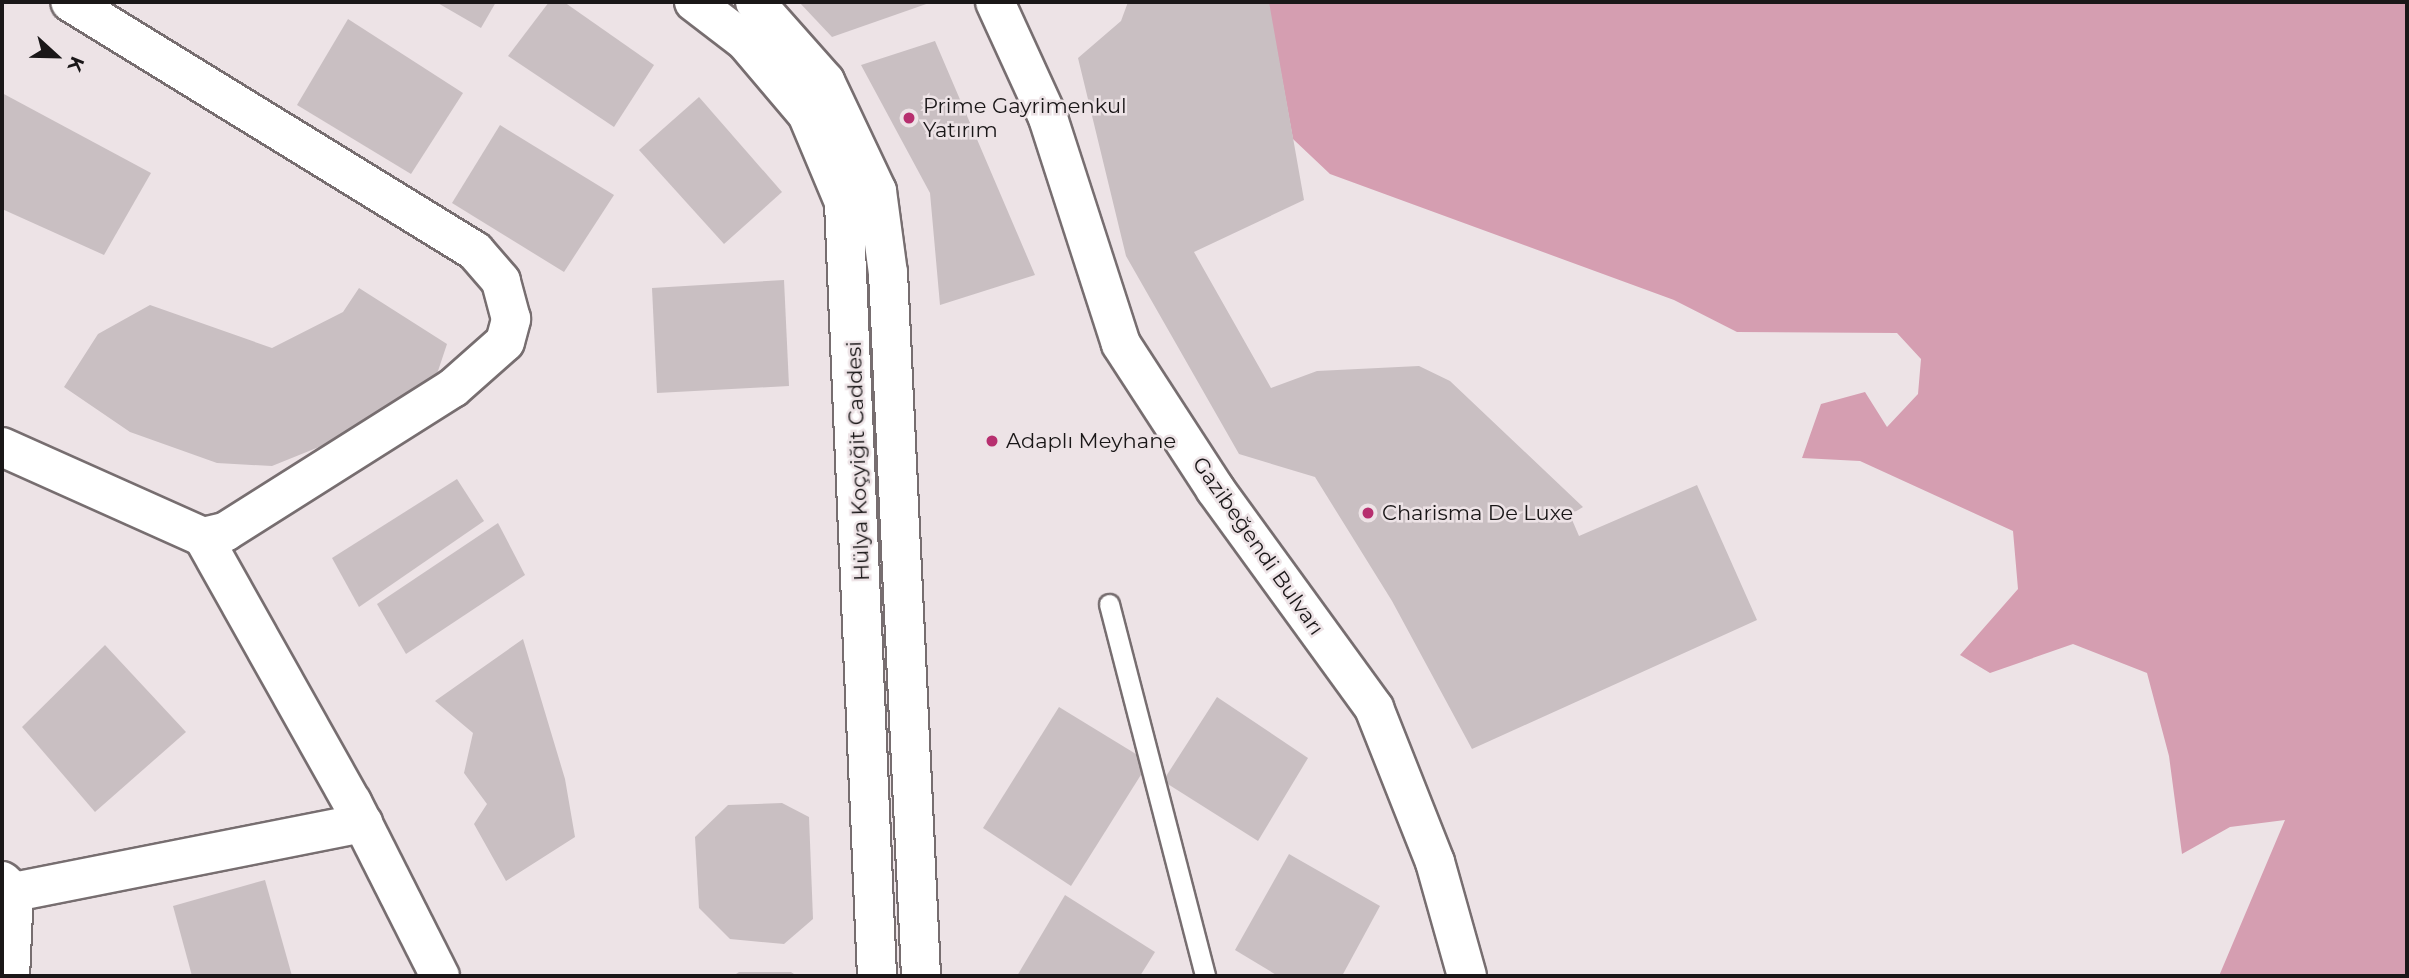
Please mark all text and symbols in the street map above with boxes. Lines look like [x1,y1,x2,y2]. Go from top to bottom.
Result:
north arrow [21,21,91,91]
text: K [63,53,89,75]
place label: Prime Gayrimenkul Yatırım [923,93,1127,143]
marker: Prime Gayrimenkul Yatırım [901,110,917,126]
street label: Hülya Koçyiğit Caddesi [841,341,875,581]
place label: Adaplı Meyhane [1006,428,1176,454]
marker: Adaplı Meyhane [984,433,1000,449]
street label: Gazibeğendi Bulvarı [1187,452,1329,640]
place label: Charisma De Luxe [1382,500,1573,526]
marker: Charisma De Luxe [1360,505,1376,521]

